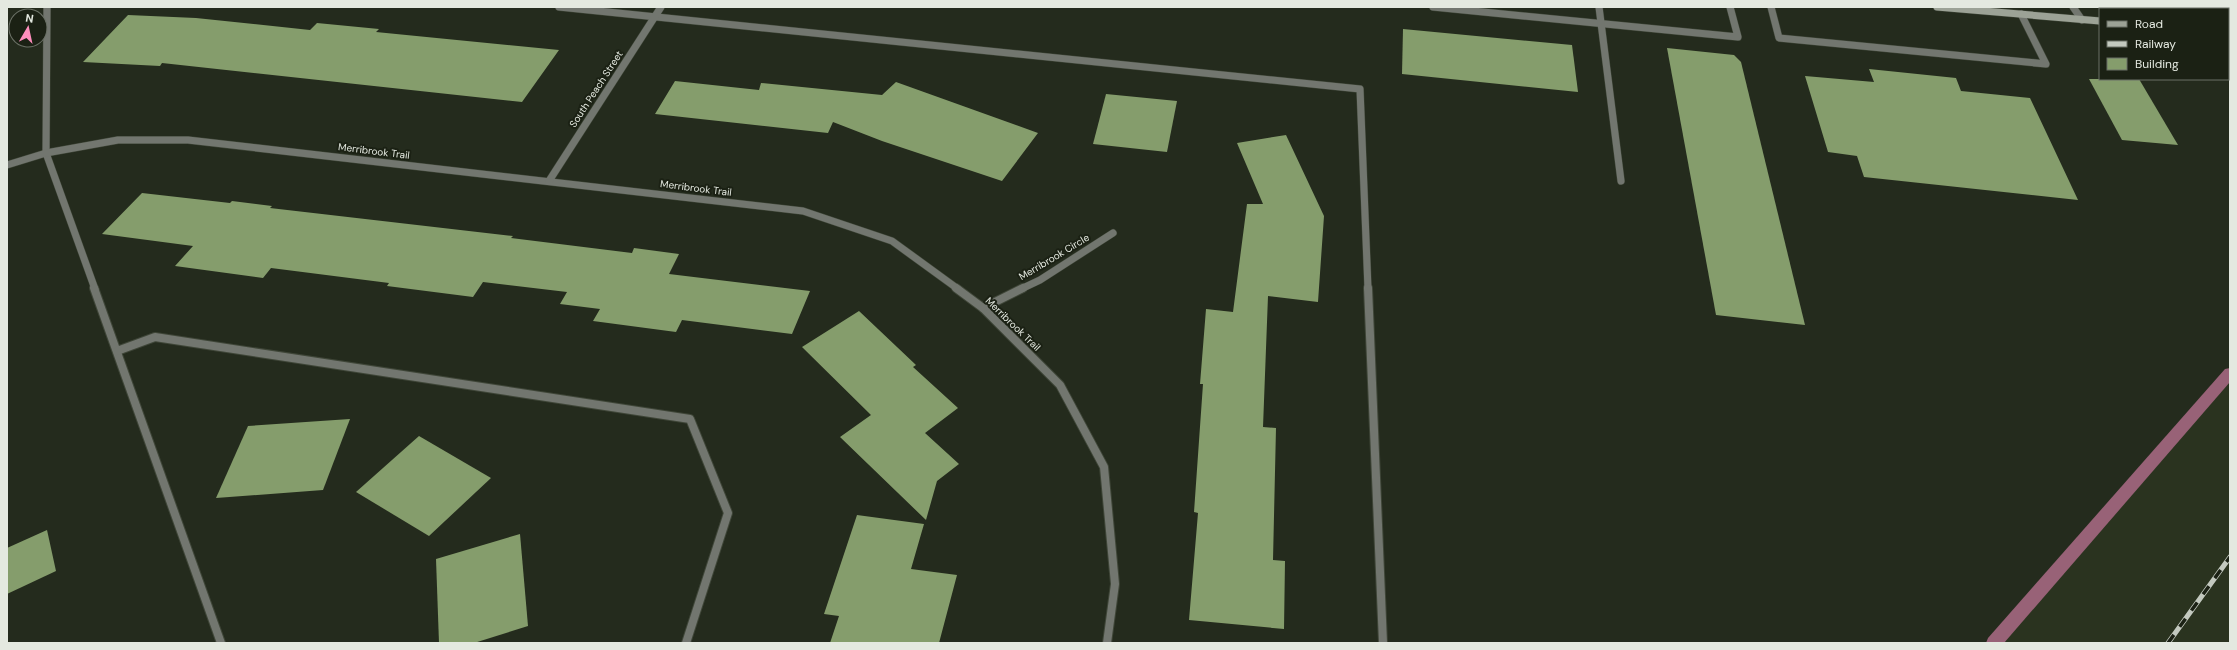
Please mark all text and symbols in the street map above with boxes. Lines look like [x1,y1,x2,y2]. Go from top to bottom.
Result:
north arrow [8,8,48,48]
legend [2099,8,2229,80]
text: N [25,11,35,26]
text: Road [2135,16,2163,32]
text: Railway [2135,36,2176,52]
street label: South Peach Street [566,48,626,130]
text: Building [2135,56,2179,72]
street label: Merribrook Trail [337,140,411,162]
street label: Merribrook Trail [659,177,733,199]
street label: Merribrook Circle [1016,231,1092,283]
street label: Merribrook Trail [983,294,1043,354]

